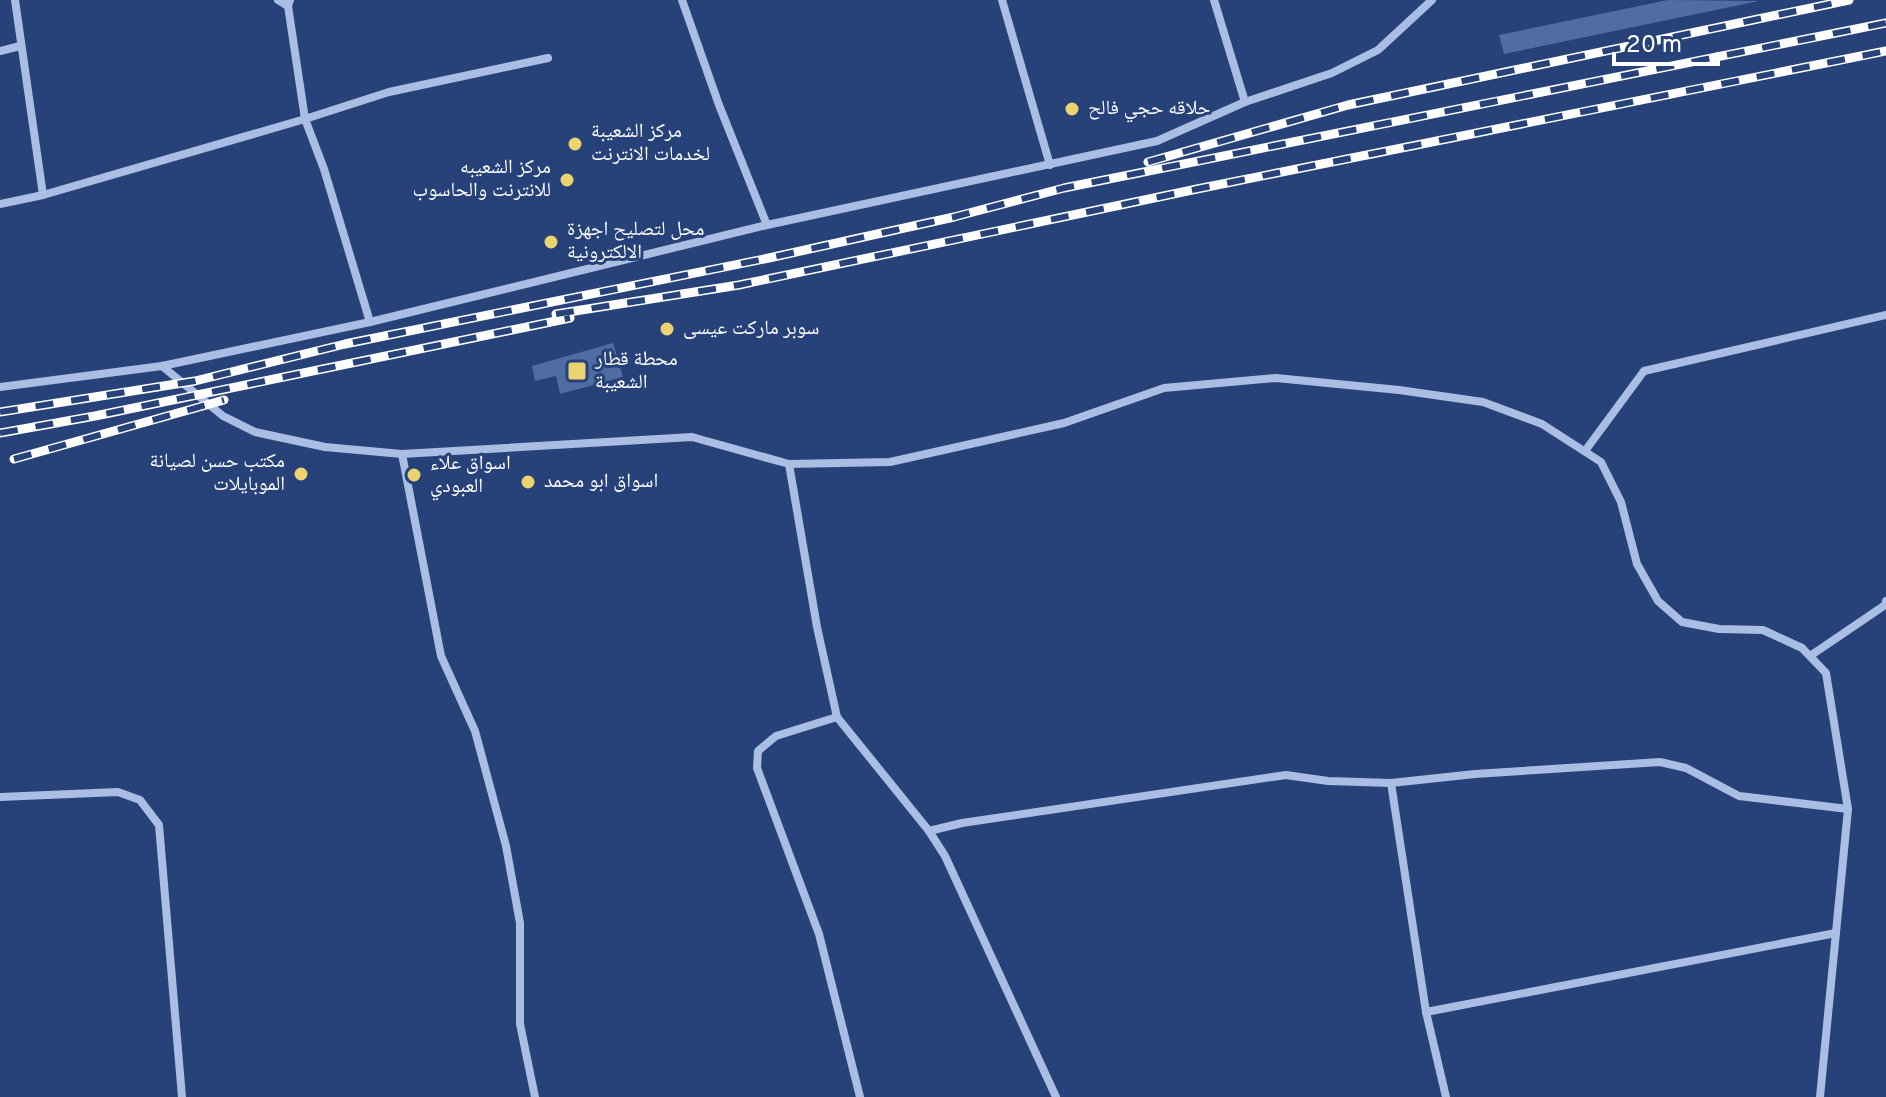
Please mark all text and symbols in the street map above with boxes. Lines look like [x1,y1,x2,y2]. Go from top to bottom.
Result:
scale bar [1614,16,1718,66]
text: 20 m [1626,31,1682,61]
place label: حلاقه حجي فالح [1088,96,1211,123]
marker: حلاقه حجي فالح [1063,100,1081,118]
place label: مركز الشعيبة لخدمات الانترنت [591,119,710,168]
marker: مركز الشعيبة لخدمات الانترنت [566,135,584,153]
place label: مركز الشعيبه للانترنت والحاسوب [413,155,551,204]
marker: مركز الشعيبه للانترنت والحاسوب [558,171,576,189]
place label: محل لتصليح اجهزة الالكترونية [567,217,704,266]
marker: محل لتصليح اجهزة الالكترونية [542,233,560,251]
place label: سوبر ماركت عيسى [683,316,819,342]
marker: سوبر ماركت عيسى [658,320,676,338]
place label: محطة قطار الشعيبة [594,347,678,396]
marker: محطة قطار الشعيبة [566,360,588,382]
place label: مكتب حسن لصيانة الموبايلات [149,449,285,498]
place label: اسواق علاء العبودي [430,451,511,501]
marker: مكتب حسن لصيانة الموبايلات [292,465,310,483]
marker: اسواق علاء العبودي [405,466,423,484]
place label: اسواق ابو محمد [544,469,658,495]
marker: اسواق ابو محمد [519,473,537,491]

